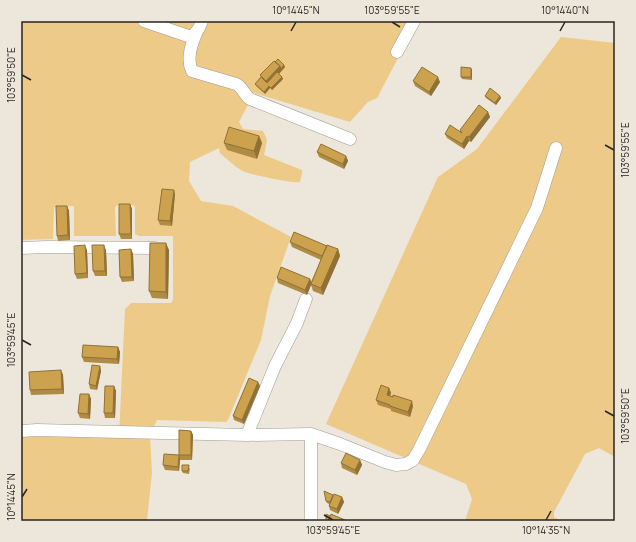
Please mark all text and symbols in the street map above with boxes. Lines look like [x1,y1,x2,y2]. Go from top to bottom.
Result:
text: 10°14'45"N [272,3,320,17]
text: 103°59'55"E [364,3,420,17]
text: 10°14'40"N [541,3,589,17]
text: 103°59'50"E [4,47,18,103]
text: 103°59'55"E [618,122,632,178]
text: 103°59'45"E [4,313,18,367]
text: 103°59'50"E [618,388,632,444]
text: 10°14'45"N [4,473,18,521]
text: 103°59'45"E [306,523,360,537]
text: 10°14'35"N [522,523,570,537]

